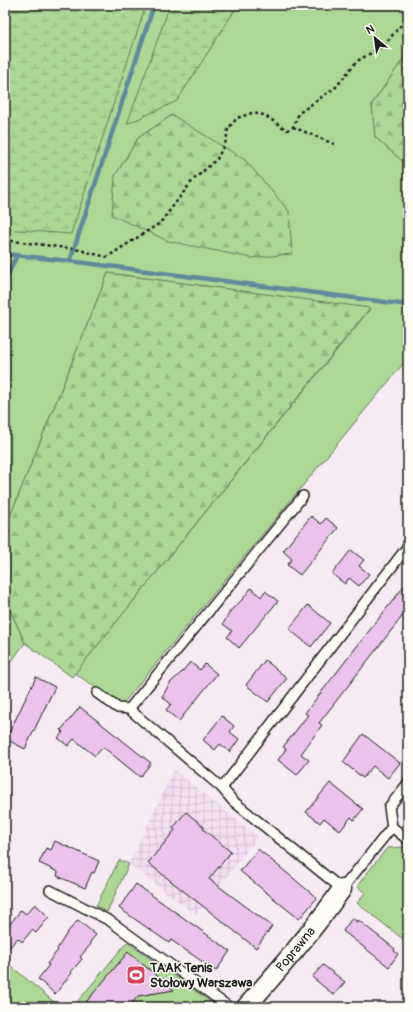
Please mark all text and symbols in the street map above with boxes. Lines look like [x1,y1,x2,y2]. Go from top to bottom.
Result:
north arrow [355,18,395,58]
text: N [364,22,377,37]
street label: Poprawna [273,924,319,975]
place label: TAAK Tenis Stołowy Warszawa [149,960,252,991]
sports icon: TAAK Tenis Stołowy Warszawa [125,964,147,986]

